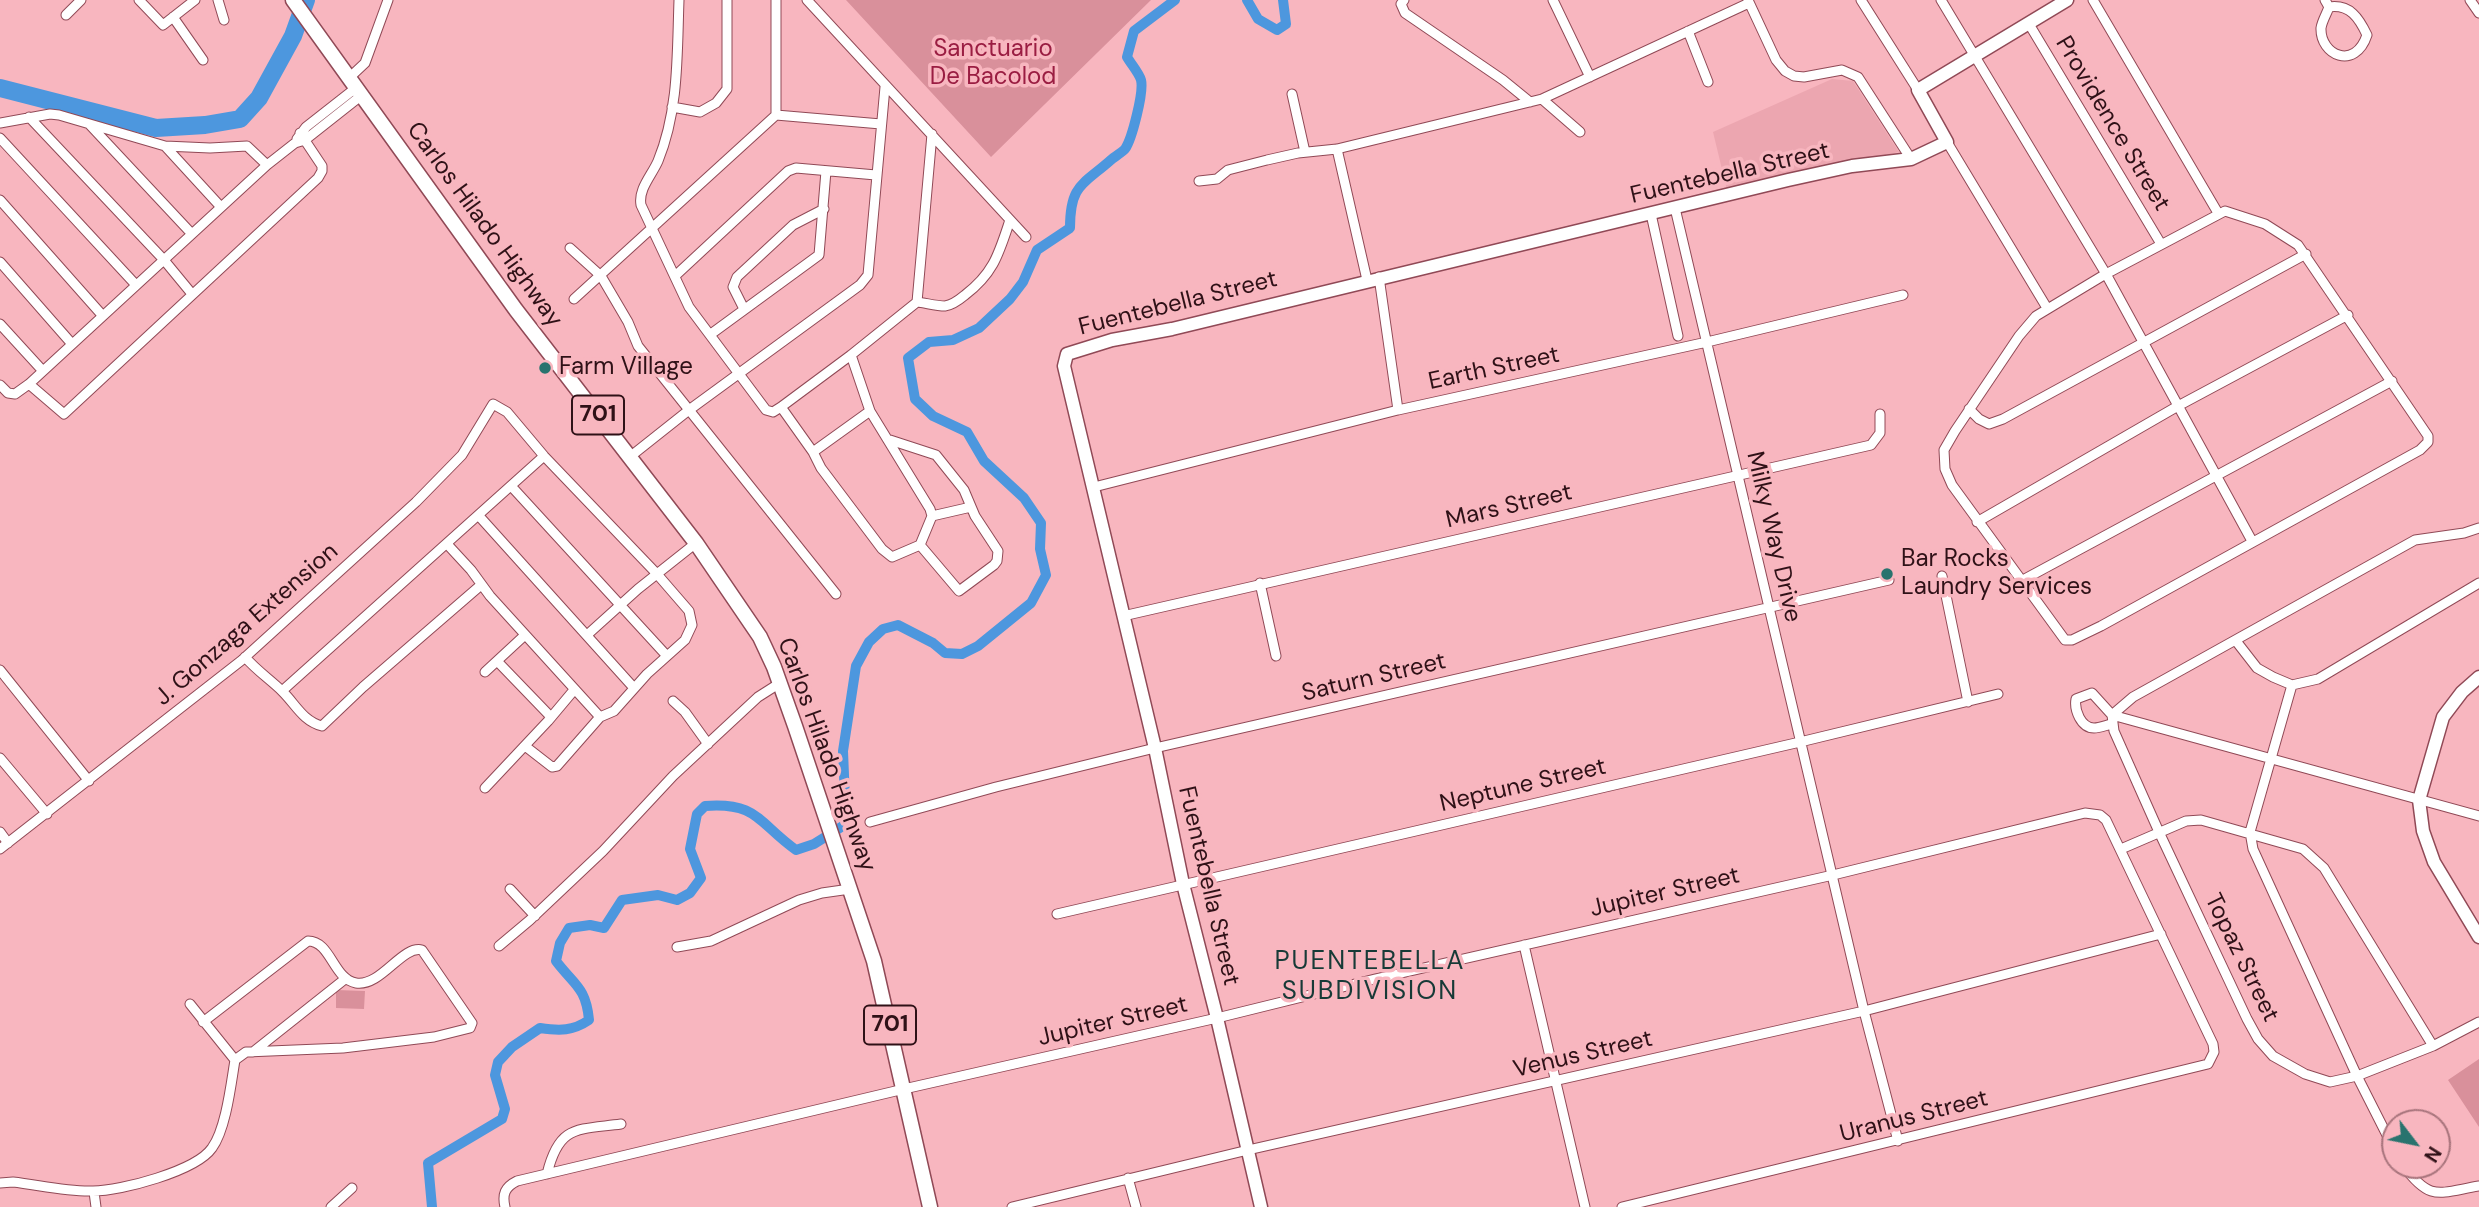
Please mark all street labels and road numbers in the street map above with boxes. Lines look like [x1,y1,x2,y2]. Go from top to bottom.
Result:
street label: Providence Street [2049,31,2175,217]
street label: Carlos Hilado Highway [400,117,568,333]
street label: Fuentebella Street [1628,137,1832,211]
street label: Fuentebella Street [1076,265,1280,343]
street label: Earth Street [1426,341,1562,397]
road number: 701 [572,396,624,434]
street label: Milky Way Drive [1739,449,1807,625]
street label: Mars Street [1443,479,1575,535]
street label: J. Gonzaga Extension [149,538,345,712]
street label: Carlos Hilado Highway [770,634,882,876]
street label: Saturn Street [1299,647,1449,709]
street label: Neptune Street [1437,753,1609,819]
street label: Fuentebella Street [1171,784,1245,988]
street label: Jupiter Street [1587,862,1743,924]
street label: Topaz Street [2198,889,2284,1027]
street label: Jupiter Street [1035,991,1191,1053]
road number: 701 [864,1006,916,1044]
street label: Venus Street [1511,1025,1655,1085]
street label: Uranus Street [1837,1085,1991,1149]

